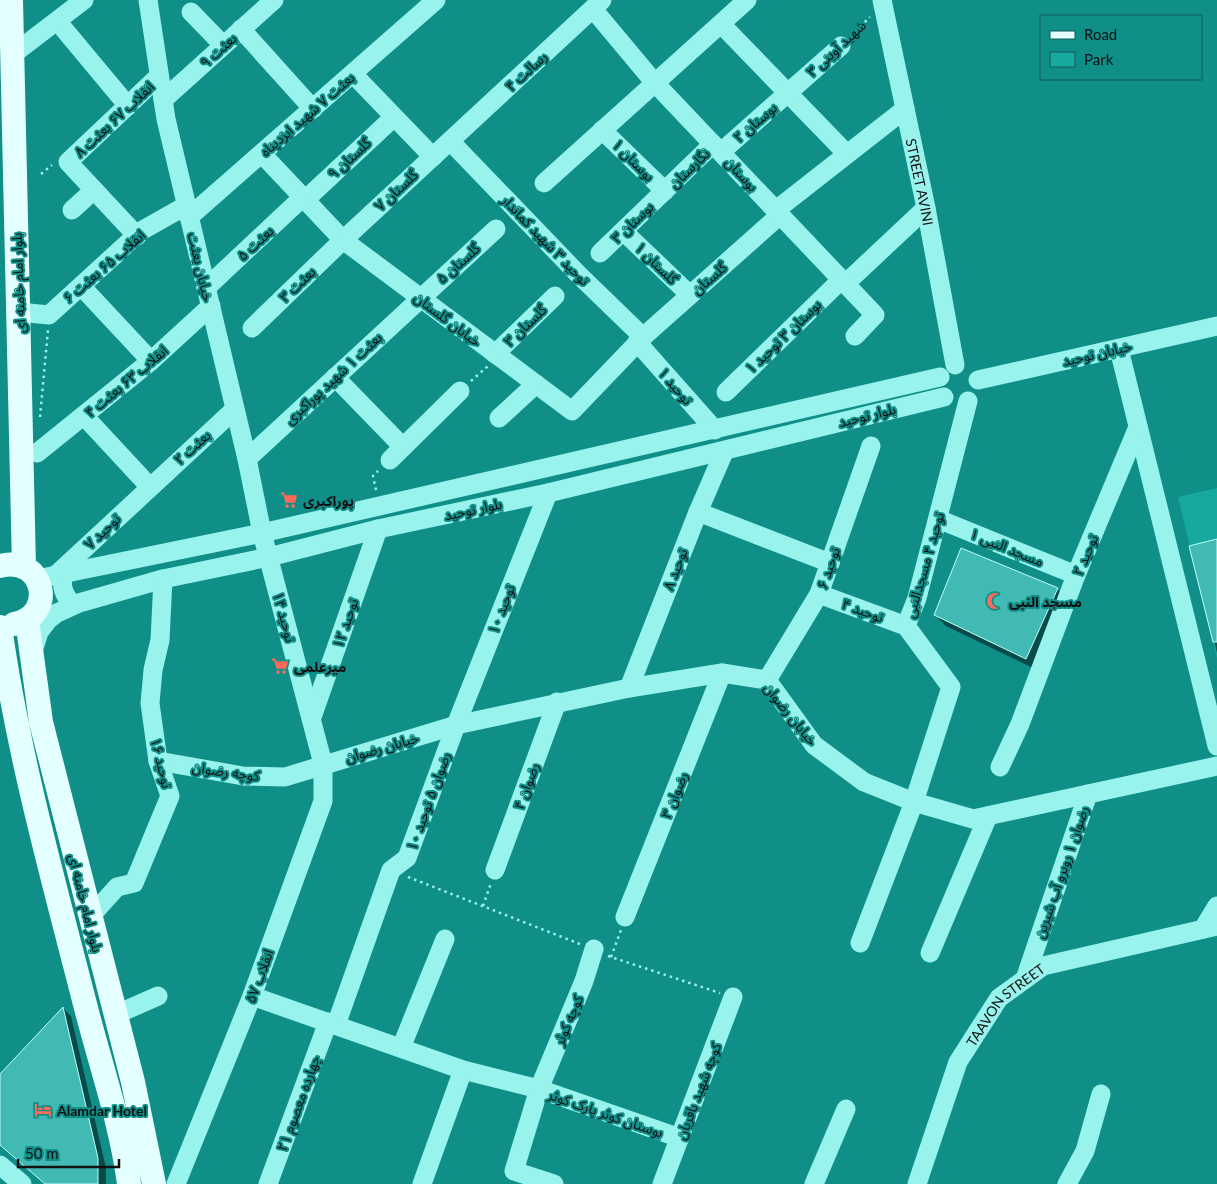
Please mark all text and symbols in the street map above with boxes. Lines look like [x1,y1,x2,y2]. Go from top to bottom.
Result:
legend [1040,15,1202,80]
street label: شهید آوینی ۳ [803,16,870,80]
text: Road [1084,25,1117,43]
street label: بعثت ۹ [196,29,240,71]
street label: رسالت ۴ [502,48,551,95]
text: Park [1084,50,1114,68]
street label: بعثت ۷ شهید ایزدپناه [256,68,359,161]
street label: انقلاب ۶۷ بعثت ۸ [71,78,158,160]
street label: بوستان ۲ [730,98,781,146]
street label: گلستان ۹ [324,134,375,183]
street label: بوستان ۱ [609,136,658,185]
street label: STREET AVINI [903,137,938,227]
street label: نگارستان [665,145,714,192]
street label: بوستان [721,153,762,195]
street label: گلستان ۷ [371,166,422,215]
street label: توحید ۳ شهید کماندار [497,191,593,289]
street label: بوستان ۳ [607,198,657,247]
street label: بعثت ۵ [233,222,277,264]
street label: انقلاب ۶۵ بعثت ۶ [60,226,149,306]
street label: خیابان بعثت [184,231,217,303]
street label: بلوار امام خامنه ای [8,232,31,334]
street label: گلستان ۵ [433,239,484,288]
street label: گلستان ۱ [632,239,682,288]
street label: گلستان [688,258,731,299]
street label: بعثت ۳ [276,263,319,305]
street label: خیابان گلستان [411,288,485,350]
street label: بوستان ۳ توحید ۱ [742,295,825,377]
street label: گلستان ۳ [500,301,551,350]
street label: بعثت ۱ شهید پوراکبری [281,328,387,429]
street label: خیابان توحید [1061,337,1133,370]
street label: انقلاب ۶۳ بعثت ۴ [81,341,171,421]
street label: توحید ۱ [655,364,697,409]
street label: بلوار توحید [837,400,898,431]
street label: بعثت ۲ [170,426,214,468]
supermarket icon: پوراکبری [279,490,299,510]
place label: پوراکبری [303,492,354,510]
street label: بلوار توحید [443,495,504,524]
street label: توحید ۷ [81,510,124,553]
street label: توحید ۴ مسجدالنبی [901,510,948,620]
street label: مسجد النبی ۱ [967,525,1046,570]
street label: توحید ۲ [1069,532,1102,579]
street label: توحید ۶ [813,545,844,592]
street label: توحید ۸ [659,546,692,593]
street label: توحید ۱۰ [484,582,519,636]
street label: توحید ۱۴ [269,590,300,644]
mosque icon: مسجد النبی [985,591,1005,611]
place label: مسجد النبی [1009,593,1082,610]
street label: توحید ۴ [839,595,886,626]
street label: توحید ۱۲ [329,596,362,650]
supermarket icon: میرعلمی [270,656,290,676]
place label: میرعلمی [294,658,346,676]
street label: خیابان رضوان [760,679,821,749]
street label: خیابان رضوان [343,728,421,767]
street label: توحید ۱۶ [147,736,176,790]
street label: رضوان ۵ توحید ۱۰ [402,750,455,853]
street label: کوچه رضوان [191,758,261,786]
street label: رضوان ۴ [510,760,543,812]
street label: رضوان ۳ [657,769,692,821]
street label: رضوان ۱ روبرو آب شیرین [1030,803,1093,941]
street label: بلوار امام خامنه ای [63,852,106,955]
street label: انقلاب ۵۷ [241,947,277,1005]
street label: TAAVON STREET [962,959,1048,1049]
street label: کوچه کوثر [549,992,588,1049]
street label: کوچه شهید باقریان [672,1040,726,1143]
street label: چهارده معصوم ۲۱ [273,1053,326,1154]
street label: بوستان کوثر پارک کوثر [545,1085,666,1143]
hotel icon: Alamdar Hotel [33,1100,53,1120]
place label: Alamdar Hotel [56,1102,147,1119]
scale bar [18,1136,119,1168]
text: 50 m [25,1144,59,1162]

